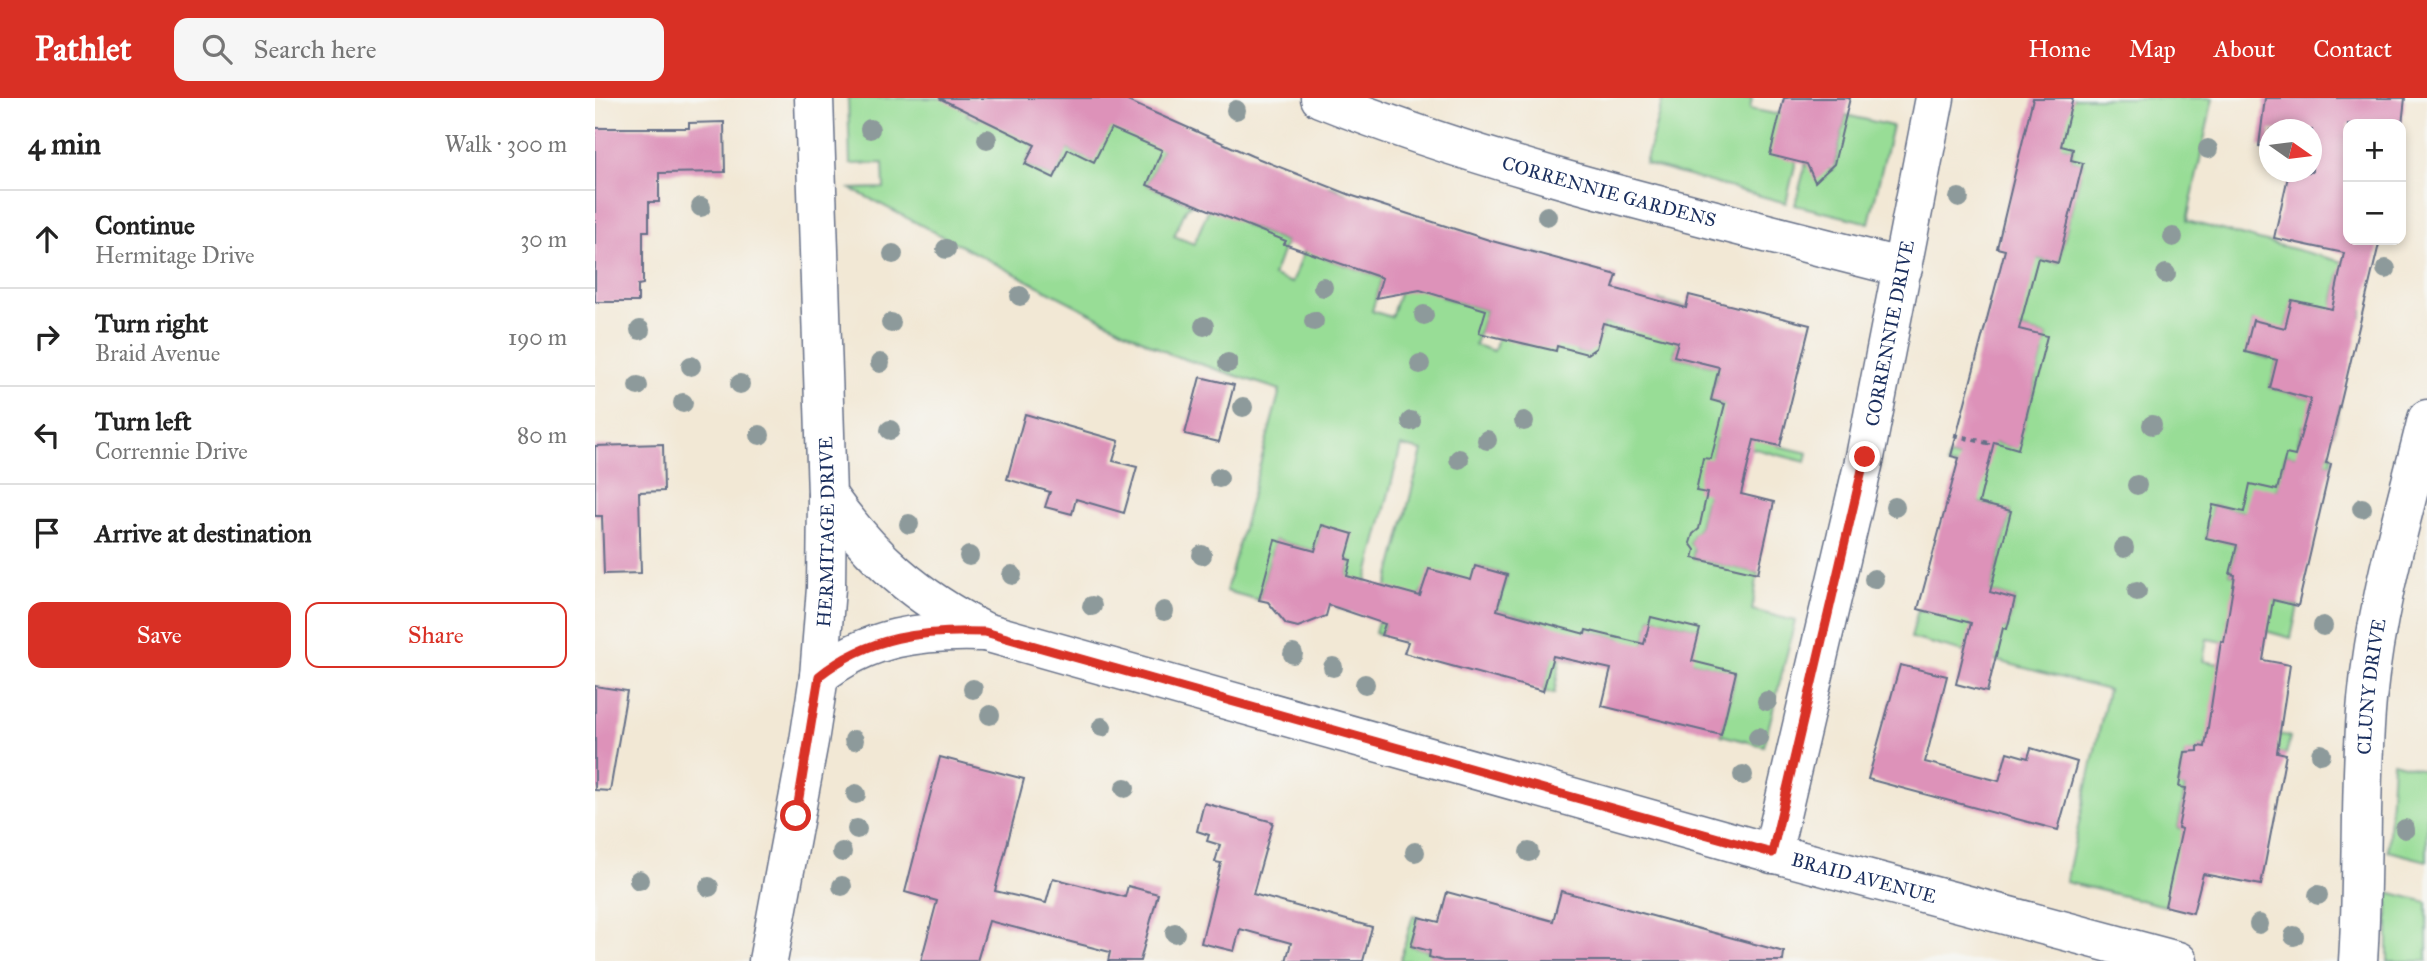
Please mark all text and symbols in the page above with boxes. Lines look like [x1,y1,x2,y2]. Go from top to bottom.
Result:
search box [174,18,664,81]
text: Pathlet [35,29,132,69]
icon: search [198,30,236,68]
text: Search here [254,33,377,65]
text: Home [2028,34,2091,64]
text: Map [2129,34,2176,64]
text: About [2214,34,2275,64]
text: Contact [2313,34,2392,64]
north arrow [2259,119,2322,182]
map controls [2343,119,2406,245]
button: + [2343,119,2406,182]
text: 4 min [28,126,101,162]
text: Walk · 300 m [444,130,567,158]
street label: CORRENNIE GARDENS [1499,151,1719,232]
button: − [2343,182,2406,245]
text: Continue [95,209,195,241]
icon: ahead [28,220,66,258]
text: 30 m [520,225,567,253]
street label: CORRENNIE DRIVE [1860,238,1919,428]
text: Hermitage Drive [95,241,255,269]
text: Turn right [95,307,208,339]
icon: right [28,318,66,356]
text: 190 m [508,323,567,351]
text: Braid Avenue [95,339,220,367]
text: Turn left [95,405,191,437]
icon: left [28,416,66,454]
text: 80 m [517,421,567,449]
street label: HERMITAGE DRIVE [812,436,839,628]
text: Corrennie Drive [95,437,248,465]
route end [1849,441,1880,472]
icon: arrive [28,514,66,552]
text: Arrive at destination [95,517,312,549]
button: Save [28,602,291,668]
button: Share [305,602,567,668]
street label: CLUNY DRIVE [2352,616,2391,755]
route start [780,800,811,831]
street label: BRAID AVENUE [1789,848,1939,908]

